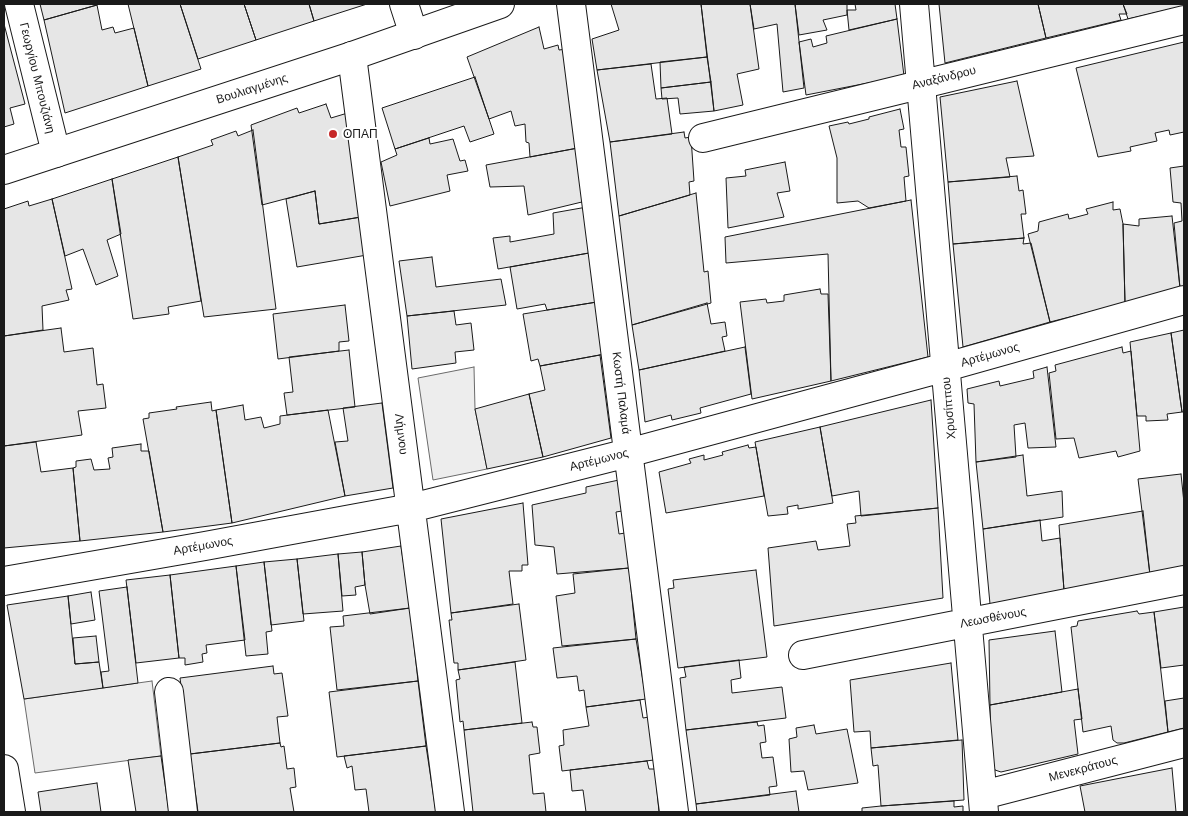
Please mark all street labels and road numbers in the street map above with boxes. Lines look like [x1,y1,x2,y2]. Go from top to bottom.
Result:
street label: Γεωργίου Μπουζιάνη [16,21,58,135]
street label: Αναξάνδρου [911,63,977,93]
street label: Βουλιαγμένης [215,71,289,107]
street label: Αρτέμωνος [959,340,1021,370]
street label: Κωστή Παλαμά [609,351,633,435]
street label: Χρυσίππου [939,376,959,440]
street label: Λήμνου [391,413,411,455]
street label: Αρτέμωνος [568,446,630,474]
street label: Αρτέμωνος [172,534,234,558]
street label: Λεωσθένους [959,605,1027,631]
street label: Μενεκράτους [1047,753,1119,785]

